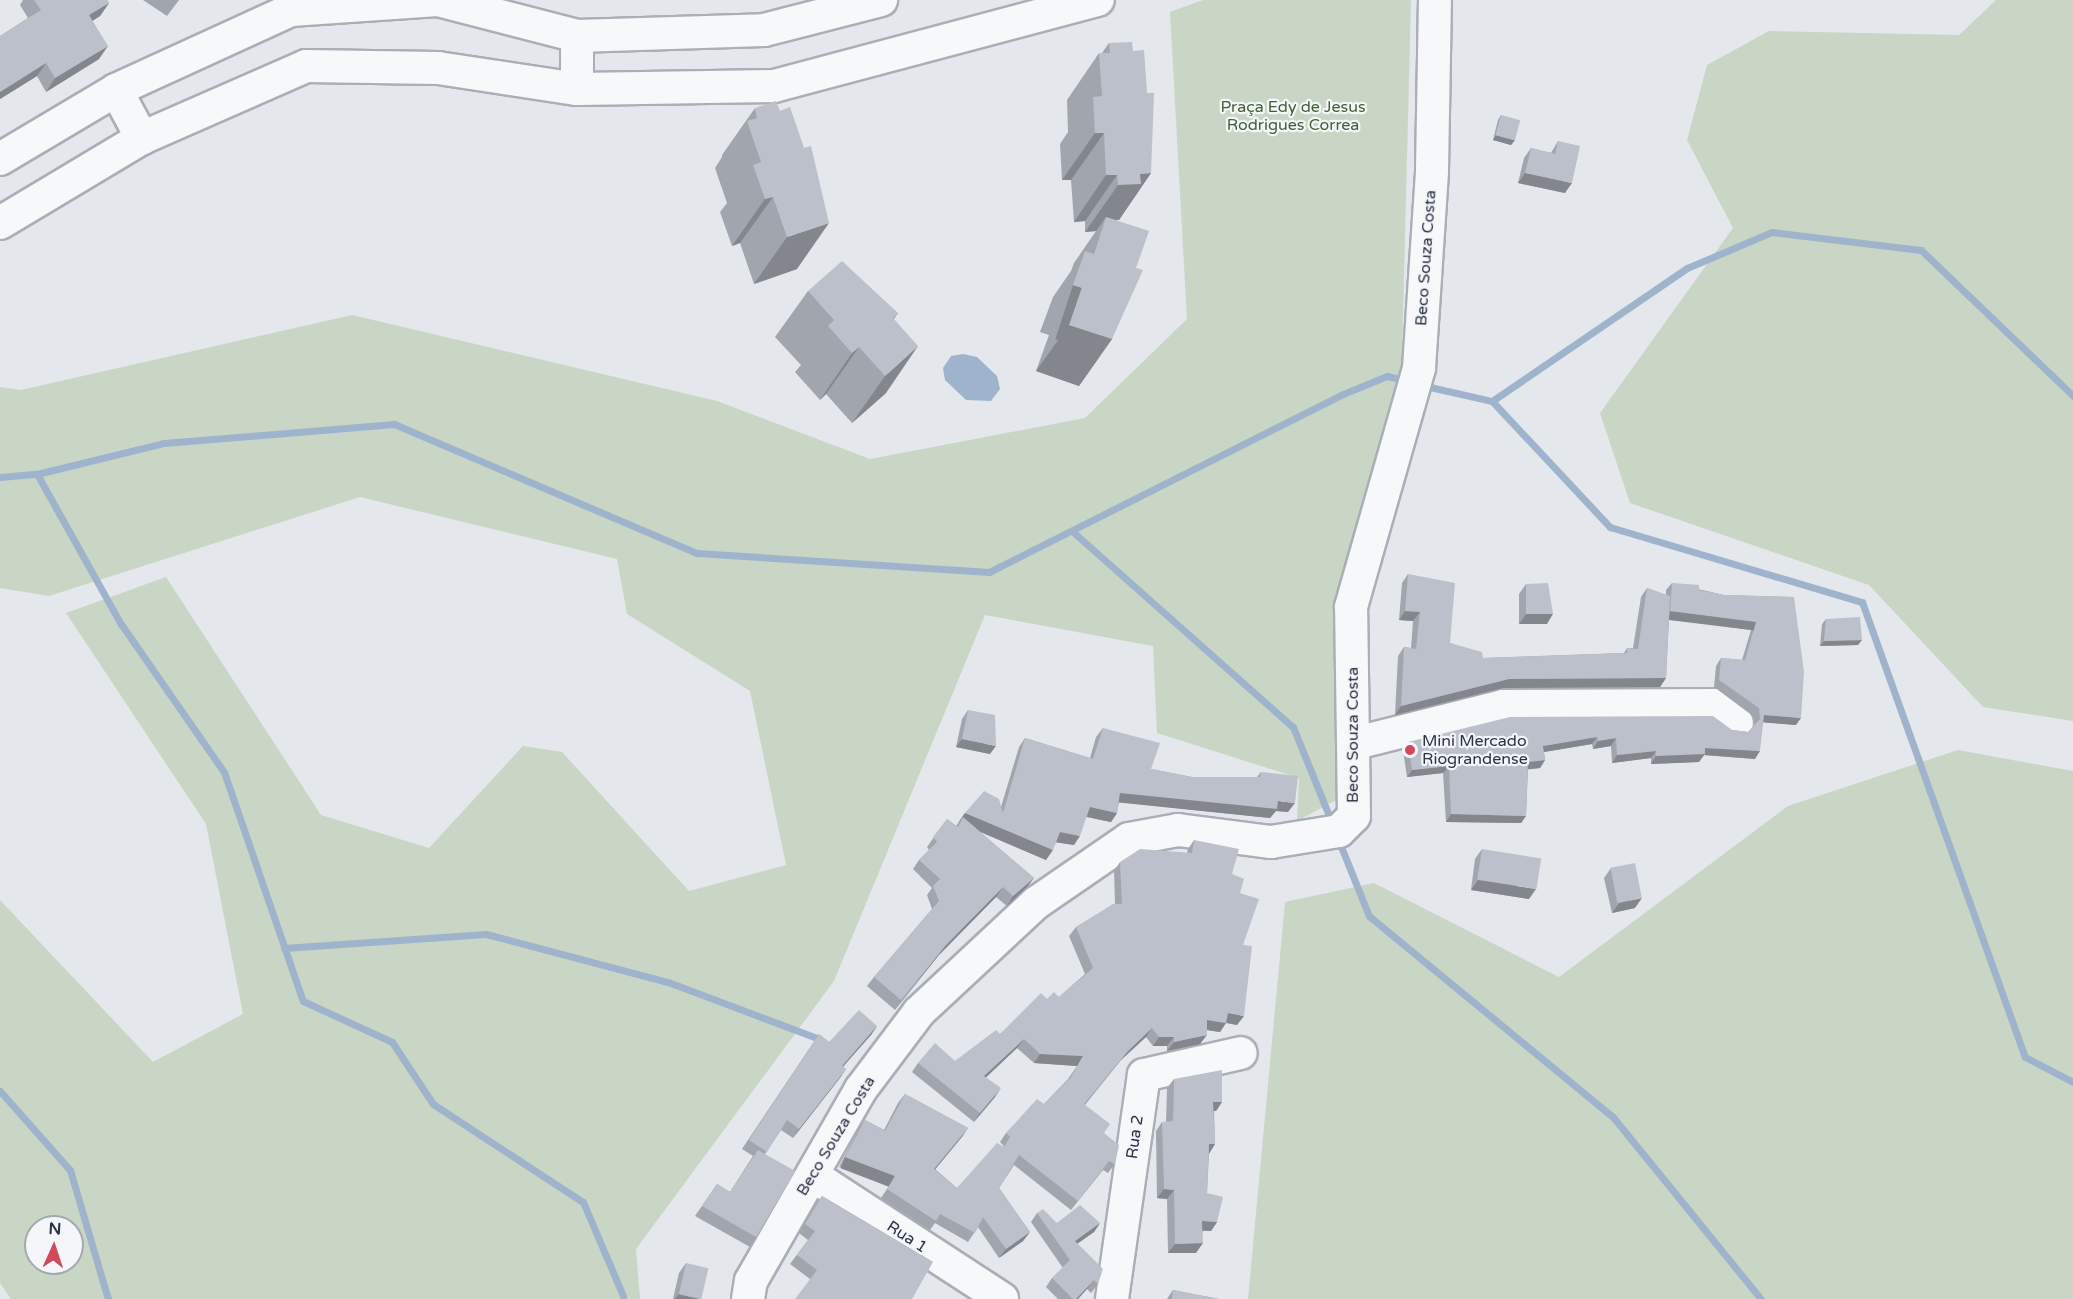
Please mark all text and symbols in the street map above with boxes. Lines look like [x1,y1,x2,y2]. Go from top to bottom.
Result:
park label: Praça Edy de Jesus Rodrigues Correa [1220,97,1366,135]
street label: Beco Souza Costa [1412,189,1440,327]
street label: Beco Souza Costa [1343,667,1363,803]
place label: Mini Mercado Riograndense [1422,731,1528,769]
marker: Mini Mercado Riograndense [1403,743,1417,757]
street label: Beco Souza Costa [793,1073,879,1199]
street label: Rua 2 [1122,1114,1148,1160]
north arrow [24,1215,84,1275]
street label: Rua 1 [883,1217,931,1257]
text: N [48,1219,62,1239]

